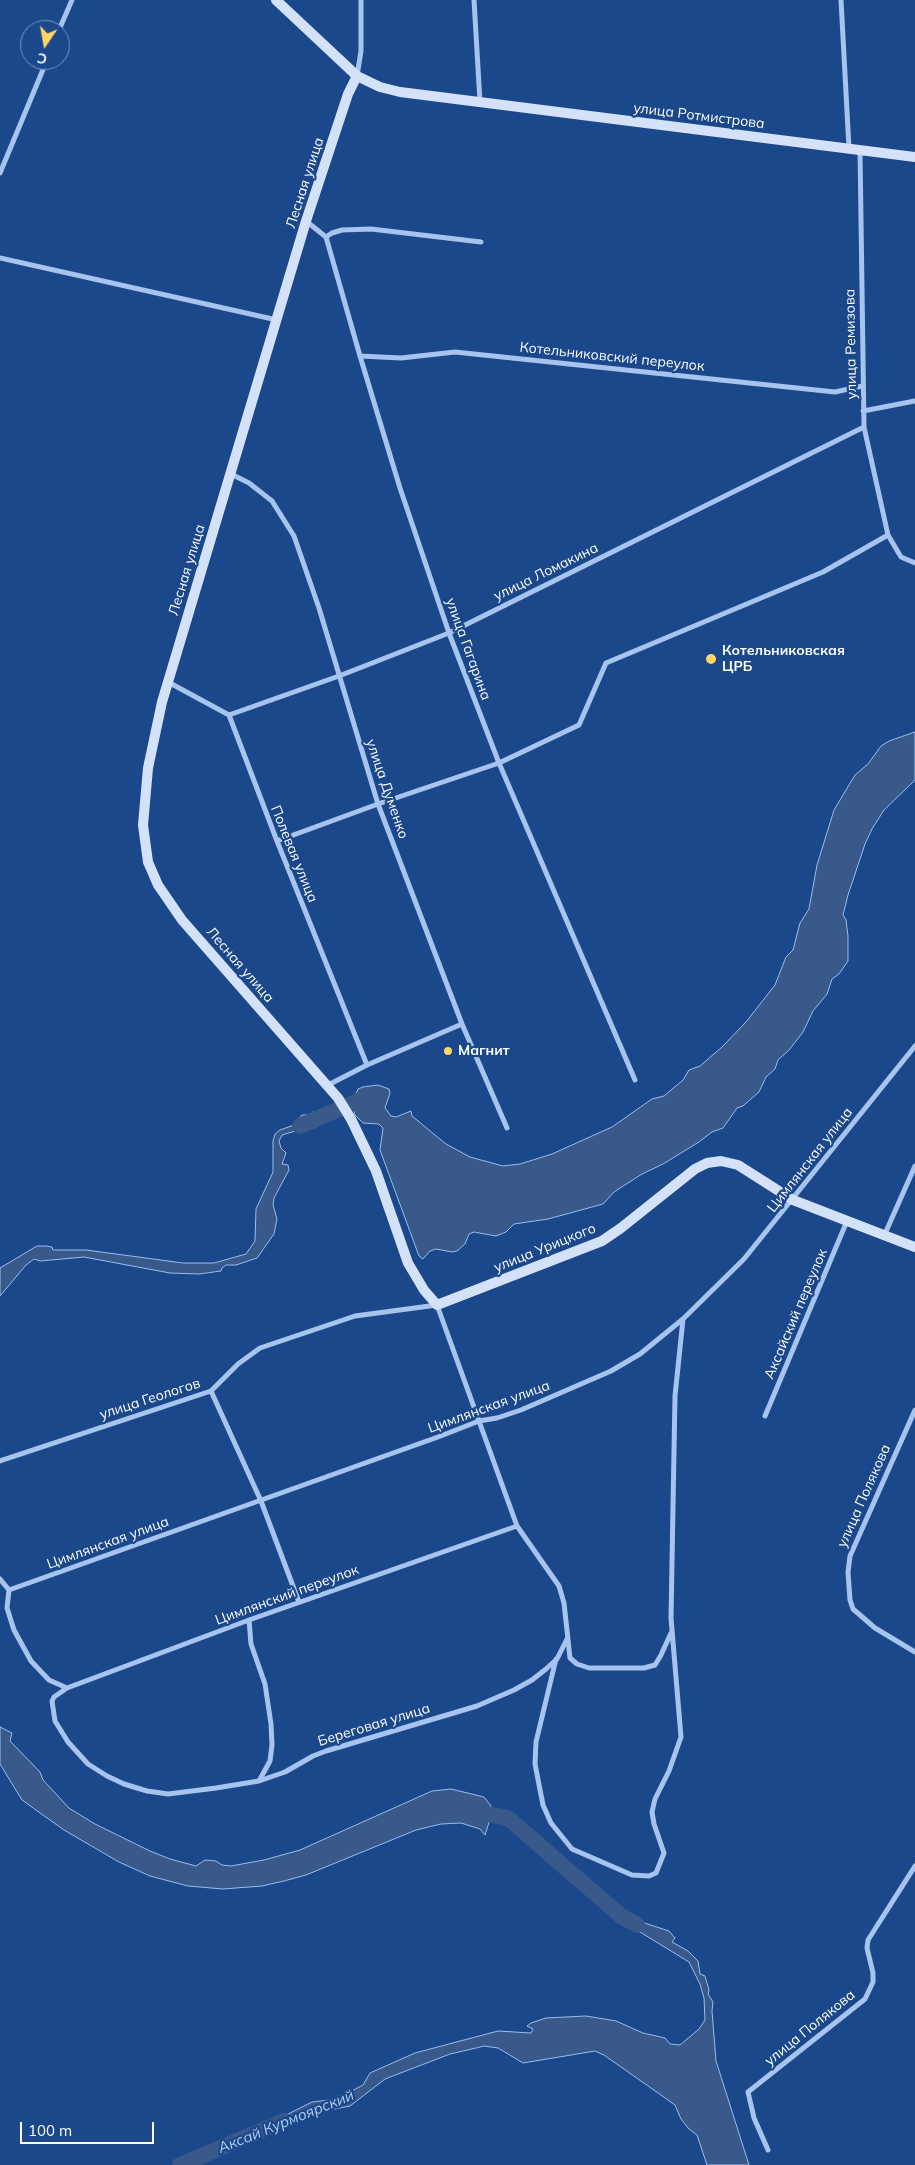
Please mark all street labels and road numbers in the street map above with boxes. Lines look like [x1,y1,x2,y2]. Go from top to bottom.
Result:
street label: улица Ротмистрова [632,100,766,132]
street label: Лесная улица [282,135,328,231]
street label: улица Ремизова [842,289,860,399]
street label: Котельниковский переулок [519,339,705,375]
street label: Лесная улица [165,522,209,618]
street label: улица Ломакина [491,539,601,605]
street label: улица Гагарина [442,596,494,702]
street label: улица Думенко [362,737,412,841]
street label: Полевая улица [267,803,321,905]
street label: Лесная улица [203,924,277,1006]
street label: Цимлянская улица [764,1104,856,1216]
street label: улица Урицкого [492,1220,598,1276]
street label: Аксайский переулок [761,1246,831,1382]
street label: улица Геологов [98,1375,202,1423]
street label: Цимлянская улица [426,1377,552,1437]
street label: улица Полякова [834,1442,894,1550]
street label: Цимлянская улица [45,1513,171,1573]
street label: Цимлянский переулок [213,1561,361,1629]
street label: Береговая улица [316,1700,432,1750]
street label: улица Полякова [762,1987,858,2069]

